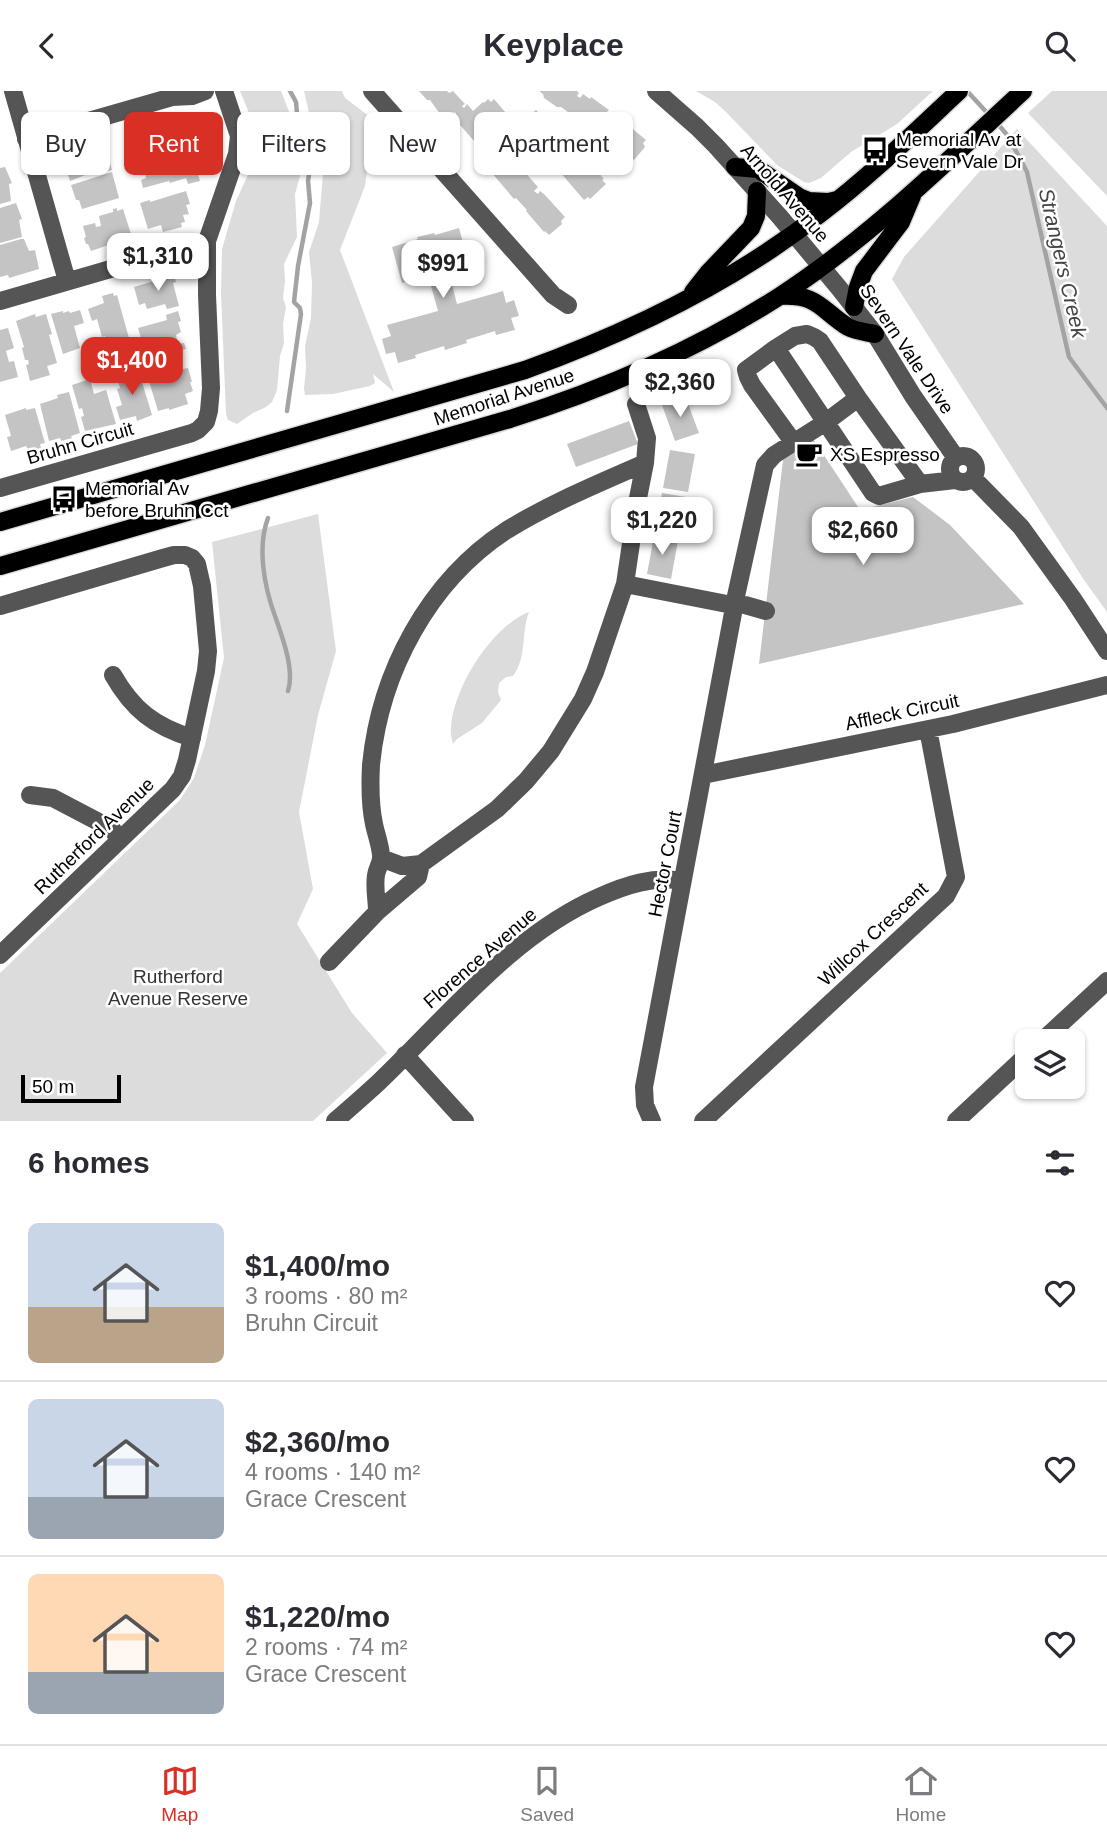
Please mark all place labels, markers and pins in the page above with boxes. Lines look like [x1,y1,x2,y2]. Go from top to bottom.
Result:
place label: Memorial Av at Severn Vale Dr [896,129,1024,172]
bus stop icon: Memorial Av at Severn Vale Dr [860,135,890,165]
pin: $1,310 [101,233,215,293]
pin: $991 [402,241,484,300]
pin: $1,400 [75,337,189,397]
pin: $2,360 [623,359,737,419]
cafe icon: XS Espresso [794,439,824,469]
place label: XS Espresso [830,444,940,465]
place label: Memorial Av before Bruhn Cct [85,478,229,521]
bus stop icon: Memorial Av before Bruhn Cct [49,484,79,514]
pin: $1,220 [605,497,719,557]
pin: $2,660 [806,507,920,567]

